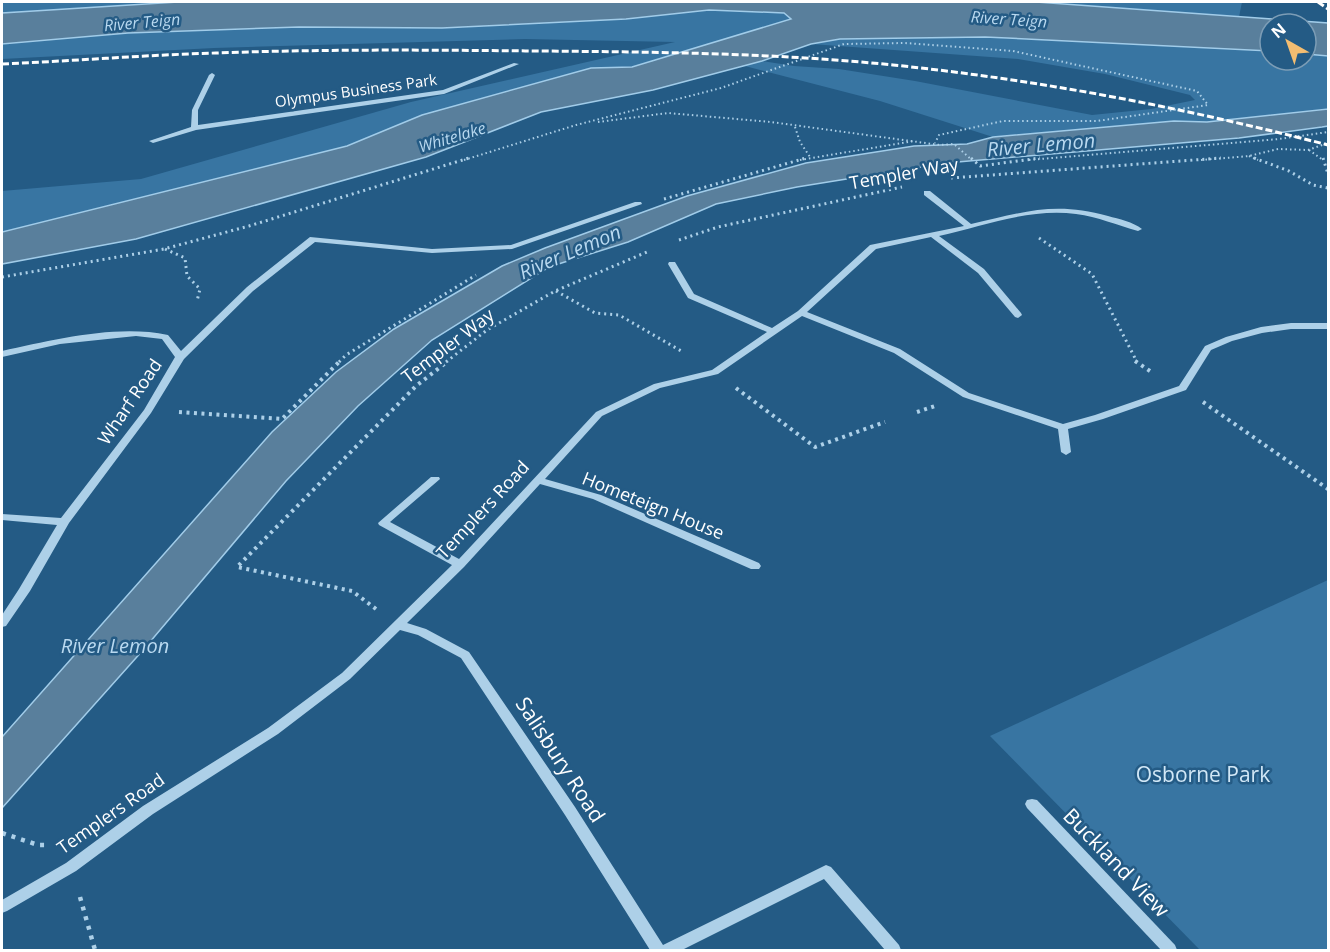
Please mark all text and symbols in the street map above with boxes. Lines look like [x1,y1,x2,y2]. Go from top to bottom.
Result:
water label: River Teign [970,5,1048,33]
water label: River Teign [103,8,181,36]
north arrow [1258,12,1318,72]
text: N [1266,18,1290,43]
street label: Olympus Business Park [274,69,438,111]
water label: Whitelake [416,116,488,158]
water label: River Lemon [986,126,1096,163]
street label: Templer Way [848,151,961,194]
water label: River Lemon [515,218,625,285]
street label: Templer Way [396,302,499,388]
street label: Wharf Road [92,354,167,449]
street label: Templers Road [431,455,534,564]
street label: Hometeign House [579,466,728,545]
water label: River Lemon [61,632,169,659]
street label: Salisbury Road [510,691,612,828]
park label: Osborne Park [1136,760,1270,788]
street label: Templers Road [52,767,169,859]
street label: Buckland View [1057,802,1176,923]

